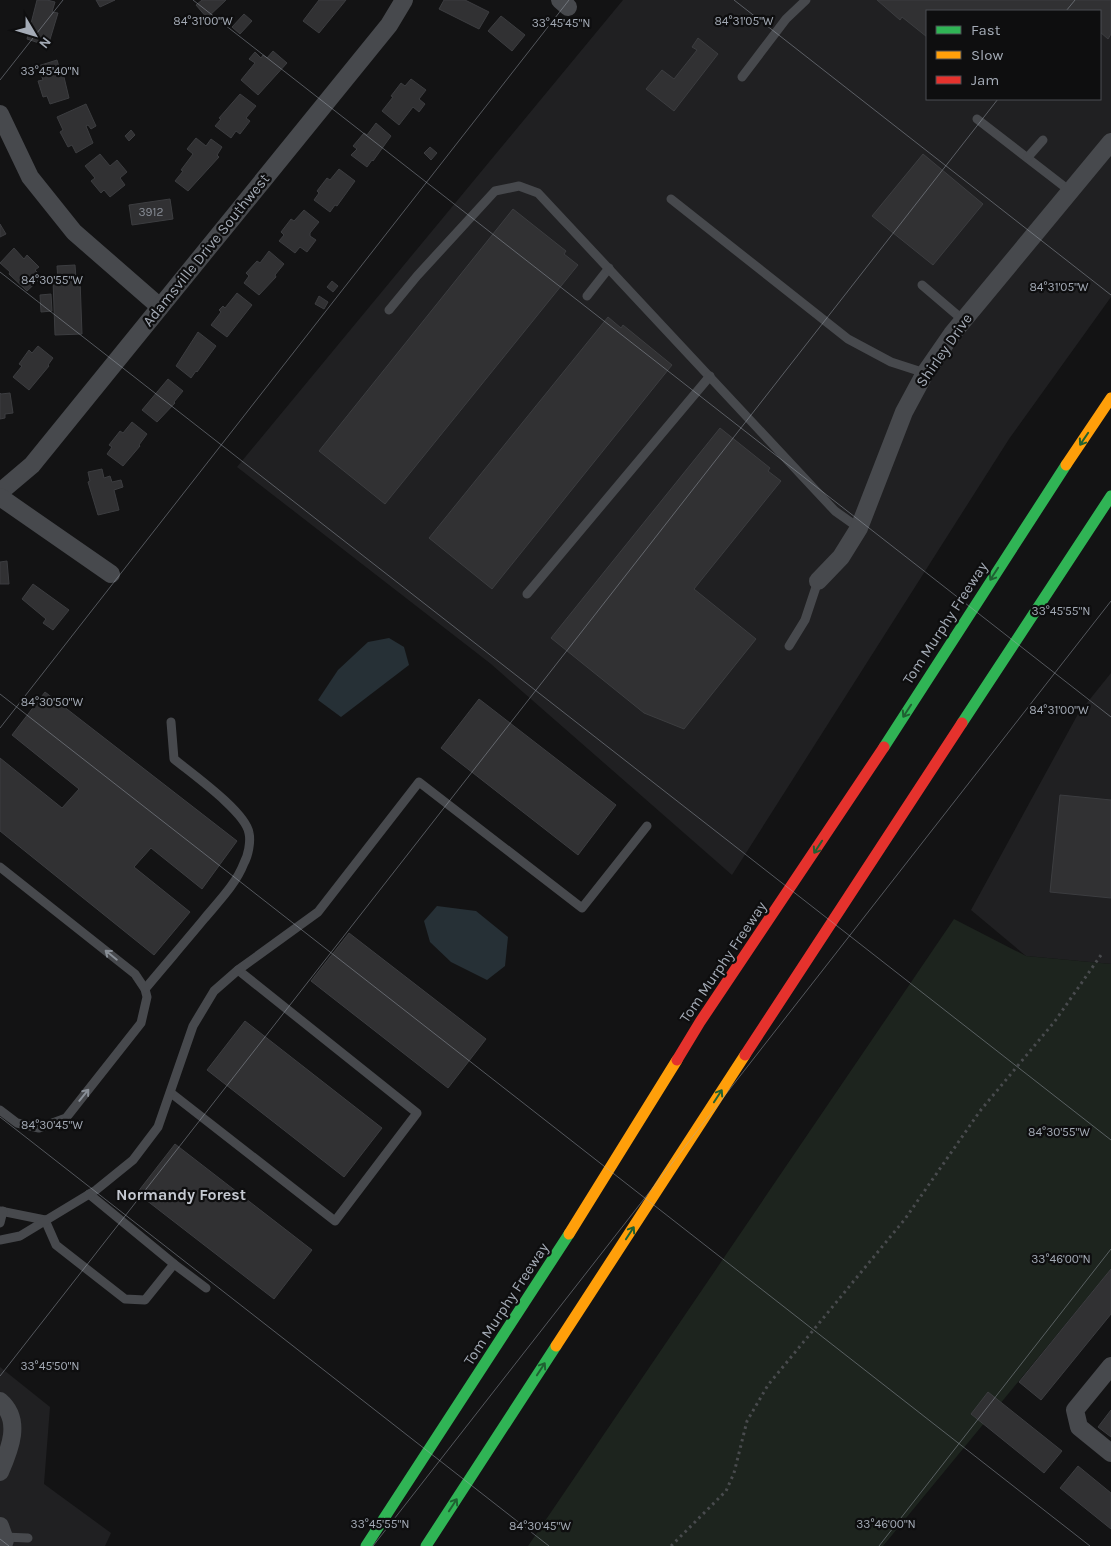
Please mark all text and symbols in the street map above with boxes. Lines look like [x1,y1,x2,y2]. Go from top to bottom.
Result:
north arrow [10,10,60,60]
legend [926,10,1101,100]
text: 84°31'00"W [173,14,233,28]
text: 84°31'05"W [714,14,774,28]
text: 33°45'45"N [532,16,590,30]
text: Fast [971,21,1001,39]
text: N [35,34,55,52]
text: Slow [971,46,1003,64]
text: 33°45'40"N [20,64,80,78]
text: Jam [971,71,999,89]
street label: Adamsville Drive Southwest [139,170,273,330]
house number: 3912 [139,205,164,219]
text: 84°30'55"W [21,273,83,287]
text: 84°31'05"W [1029,280,1089,294]
street label: Shirley Drive [912,310,976,390]
one-way arrow [1079,432,1089,446]
street label: Tom Murphy Freeway [899,558,991,688]
one-way arrow [989,567,999,581]
text: 33°45'55"N [1032,604,1090,618]
text: 84°30'50"W [21,695,83,709]
text: 84°31'00"W [1029,703,1089,717]
one-way arrow [901,704,911,718]
one-way arrow [812,840,823,854]
street label: Tom Murphy Freeway [676,898,770,1026]
one-way arrow [104,950,117,961]
one-way arrow [78,1089,89,1102]
one-way arrow [713,1090,723,1104]
text: 84°30'45"W [21,1118,83,1132]
text: 84°30'55"W [1028,1125,1090,1139]
district label: Normandy Forest [116,1185,246,1204]
one-way arrow [625,1226,635,1240]
street label: Tom Murphy Freeway [460,1239,552,1369]
text: 33°46'00"N [1031,1252,1091,1266]
text: 33°45'50"N [20,1359,80,1373]
one-way arrow [536,1362,546,1376]
one-way arrow [447,1498,458,1512]
text: 33°45'55"N [351,1517,409,1531]
text: 33°46'00"N [856,1517,916,1531]
text: 84°30'45"W [509,1519,571,1533]

